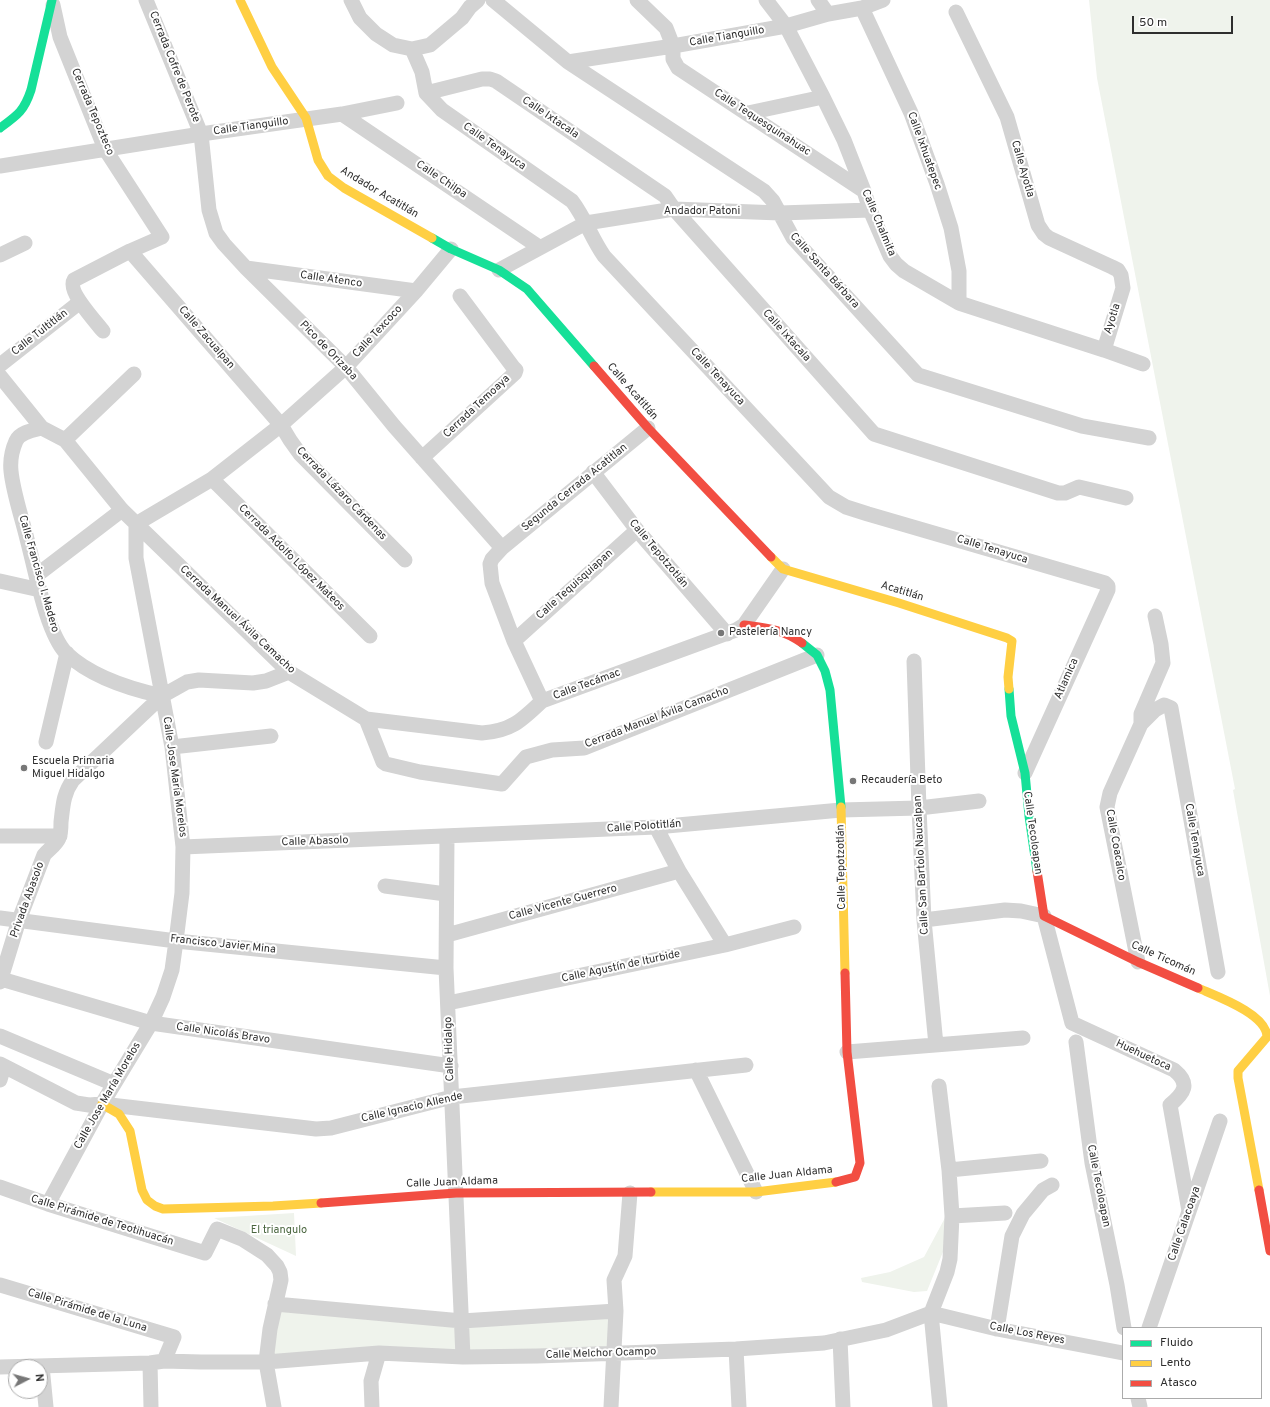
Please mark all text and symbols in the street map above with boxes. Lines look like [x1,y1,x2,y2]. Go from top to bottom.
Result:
scale bar [1134,8,1235,34]
street label: Cerrada Cofre de Perote [146,9,202,125]
text: 50 m [1139,15,1167,31]
street label: Calle Tianguillo [689,24,765,50]
street label: Cerrada Tepozteco [68,66,116,158]
street label: Calle Tequesquinahuac [711,87,813,159]
street label: Calle Ixtacala [519,94,581,142]
street label: Calle Ixhuatepec [904,110,944,192]
street label: Calle Tianguillo [213,115,289,139]
street label: Calle Tenayuca [460,120,528,174]
street label: Calle Ayotla [1008,139,1036,199]
street label: Calle Chilpa [413,158,469,202]
street label: Andador Acatitlán [337,164,421,222]
street label: Calle Chalmita [858,188,898,258]
street label: Andador Patoni [664,205,740,219]
street label: Calle Santa Bárbara [786,230,862,312]
street label: Calle Atenco [299,269,363,291]
street label: Ayotla [1102,302,1124,336]
street label: Calle Texcoco [350,303,406,361]
street label: Calle Zacualpan [175,304,237,372]
street label: Calle Tultitlán [9,307,71,359]
street label: Calle Ixtacala [759,307,813,365]
street label: Pico de Orizaba [296,319,360,383]
street label: Calle Tenayuca [687,346,747,408]
street label: Calle Acatitlán [604,361,660,423]
street label: Cerrada Temoaya [441,373,513,441]
street label: Segunda Cerrada Acatitlan [520,441,630,535]
street label: Cerrada Lázaro Cárdenas [293,445,389,543]
street label: Cerrada Adolfo López Mateos [235,502,347,614]
street label: Calle Francisco I. Madero [15,514,61,634]
street label: Calle Tepotzotlán [626,517,690,591]
street label: Calle Tenayuca [955,533,1029,567]
street label: Calle Tequisquiapan [534,547,616,623]
street label: Cerrada Manuel Ávila Camacho [177,563,297,677]
street label: Acatitlán [879,579,925,605]
place label: Pastelería Nancy [729,626,812,640]
marker: Pastelería Nancy [716,628,726,638]
street label: Atlamica [1052,657,1082,701]
street label: Calle Tecámac [551,667,623,703]
street label: Cerrada Manuel Ávila Camacho [583,684,731,752]
street label: Calle Jose María Morelos [159,716,189,838]
place label: Escuela Primaria Miguel Hidalgo [32,755,114,781]
marker: Escuela Primaria Miguel Hidalgo [19,763,29,773]
place label: Recaudería Beto [861,774,942,788]
marker: Recaudería Beto [848,776,858,786]
street label: Calle Tecoloapan [1020,790,1044,876]
street label: Calle San Bartolo Naucalpan [912,795,932,935]
street label: Calle Tenayuca [1181,803,1207,877]
street label: Calle Coacalco [1102,808,1128,882]
street label: Calle Polotitlán [606,818,682,836]
street label: Calle Tepotzotlán [835,824,849,910]
street label: Calle Abasolo [281,834,349,850]
street label: Privada Abasolo [8,860,48,940]
street label: Calle Vicente Guerrero [507,882,619,924]
street label: Francisco Javier Mina [170,933,276,957]
street label: Calle Ticomán [1129,939,1197,979]
street label: Calle Agustín de Iturbide [560,948,682,986]
street label: Calle Hidalgo [442,1016,458,1082]
street label: Calle Nicolás Bravo [175,1021,271,1047]
street label: Huehuetoca [1113,1037,1173,1075]
street label: Calle Jose María Morelos [72,1040,144,1152]
street label: Calle Ignacio Allende [360,1090,464,1126]
street label: Calle Tecoloapan [1084,1143,1112,1229]
street label: Calle Juan Aldama [741,1164,833,1186]
street label: Calle Juan Aldama [406,1175,498,1191]
street label: Calle Calacoaya [1166,1185,1204,1263]
street label: Calle Pirámide de Teotihuacán [29,1193,175,1249]
park label: El triangulo [251,1224,307,1238]
street label: Calle Pirámide de la Luna [26,1287,148,1335]
street label: Calle Los Reyes [988,1320,1066,1348]
legend [1122,1327,1262,1399]
text: Fluido [1160,1335,1193,1351]
street label: Calle Melchor Ocampo [545,1345,657,1363]
text: Lento [1160,1355,1191,1371]
north arrow [8,1359,48,1399]
text: N [32,1373,46,1383]
text: Atasco [1160,1375,1197,1391]

